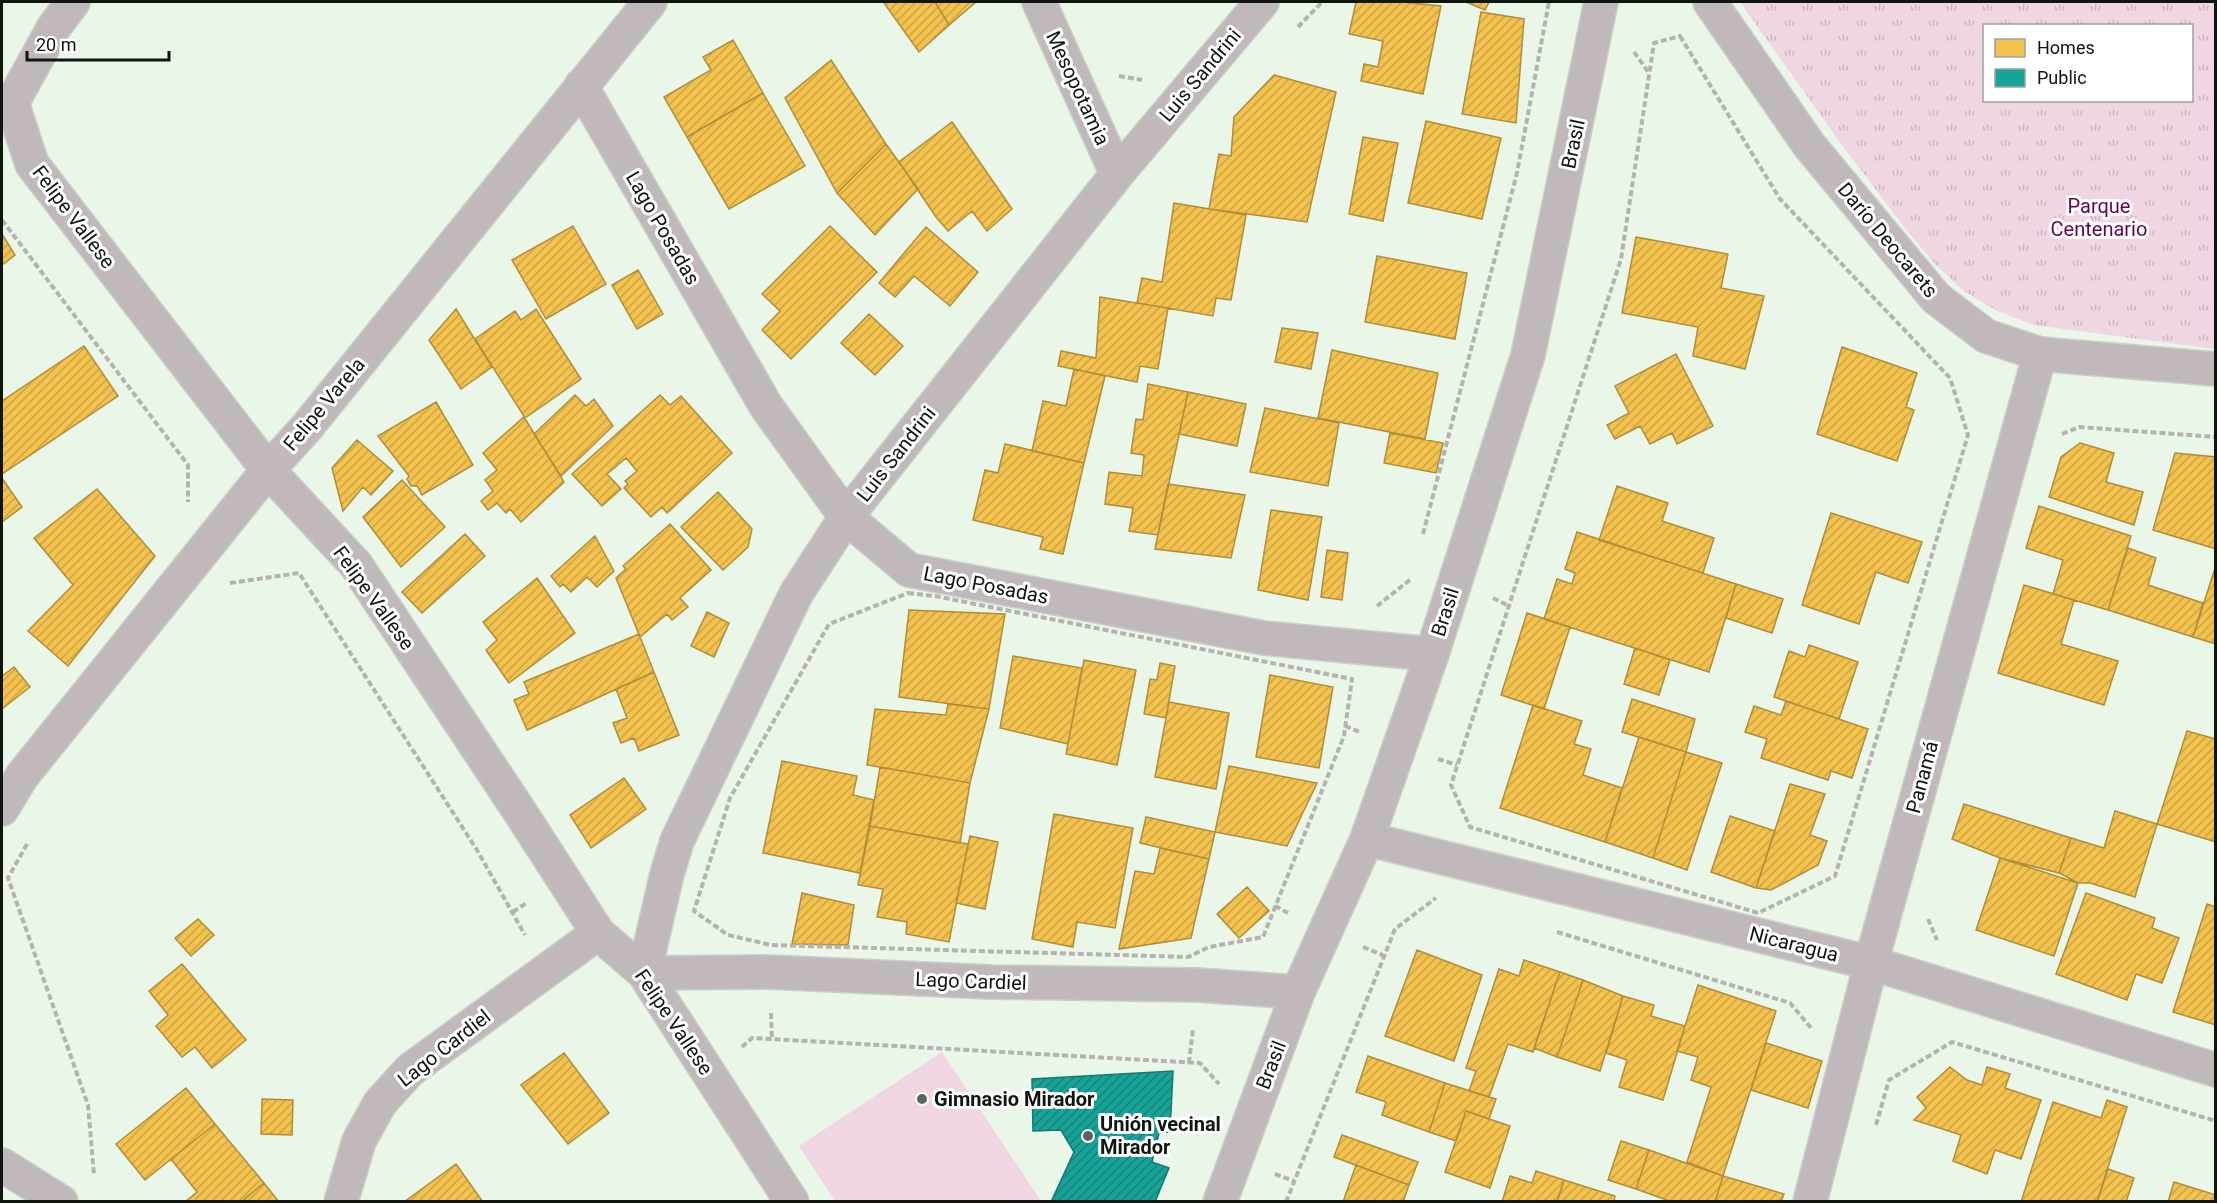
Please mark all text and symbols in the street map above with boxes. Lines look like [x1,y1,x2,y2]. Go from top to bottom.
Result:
scale bar [27,24,170,62]
street label: Luis Sandrini [1154,24,1246,126]
legend [1983,24,2193,102]
street label: Mesopotamia [1041,27,1115,149]
text: 20 m [36,34,76,55]
text: Homes [2037,37,2095,58]
text: Public [2037,67,2087,88]
street label: Brasil [1556,117,1590,171]
street label: Felipe Vallese [28,161,120,273]
street label: Lago Posadas [621,167,705,289]
street label: Darío Deocarets [1833,178,1943,302]
park label: Parque Centenario [2051,194,2147,241]
street label: Felipe Varela [278,353,370,455]
street label: Luis Sandrini [851,402,941,506]
street label: Felipe Vallese [328,541,420,655]
street label: Lago Posadas [921,561,1051,609]
street label: Brasil [1426,585,1464,639]
street label: Panamá [1901,738,1943,816]
street label: Nicaragua [1747,921,1841,967]
street label: Felipe Vallese [630,965,718,1079]
street label: Lago Cardiel [915,967,1027,995]
street label: Lago Cardiel [393,1004,495,1092]
street label: Brasil [1251,1037,1291,1093]
place label: Gimnasio Mirador [934,1087,1095,1111]
marker: Gimnasio Mirador [915,1092,929,1106]
place label: Unión vecinal Mirador [1100,1112,1221,1159]
marker: Unión vecinal Mirador [1081,1129,1095,1143]

